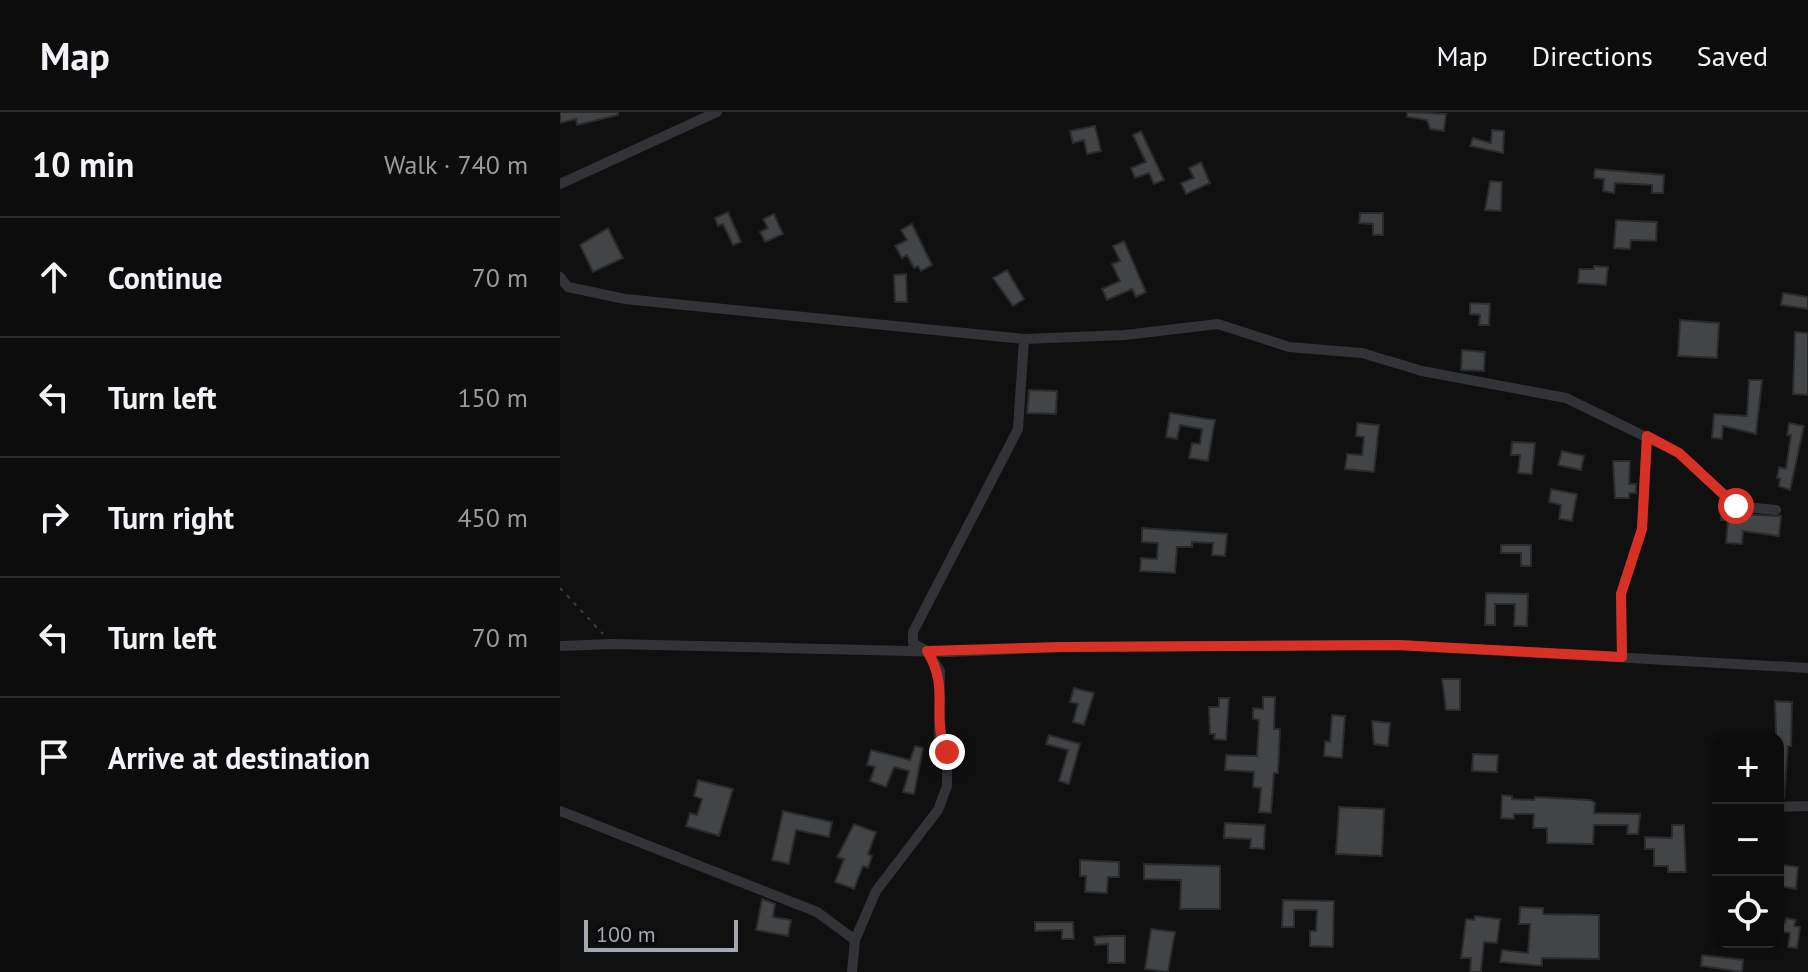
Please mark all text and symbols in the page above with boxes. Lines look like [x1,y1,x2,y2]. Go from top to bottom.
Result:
text: Map [40,31,110,80]
text: Map [1437,37,1488,74]
text: Directions [1532,37,1653,74]
text: Saved [1697,37,1768,74]
text: 10 min [32,142,134,186]
text: Walk · 740 m [384,148,528,181]
icon: ahead [32,255,76,299]
text: Continue [108,258,222,297]
text: 70 m [472,261,528,294]
icon: left [32,375,76,419]
text: Turn left [108,378,216,417]
text: 150 m [457,381,528,414]
route start [1718,488,1754,524]
icon: right [32,495,76,539]
text: Turn right [108,498,234,537]
text: 450 m [457,501,528,534]
icon: left [32,615,76,659]
text: Turn left [108,618,216,657]
text: 70 m [472,621,528,654]
map controls [1712,732,1784,948]
button: + [1712,732,1784,804]
route end [929,734,965,770]
icon: arrive [32,735,76,779]
text: Arrive at destination [108,738,370,777]
button: − [1712,804,1784,876]
button: locate [1712,876,1784,948]
scale bar [584,916,738,952]
text: 100 m [596,920,656,948]

